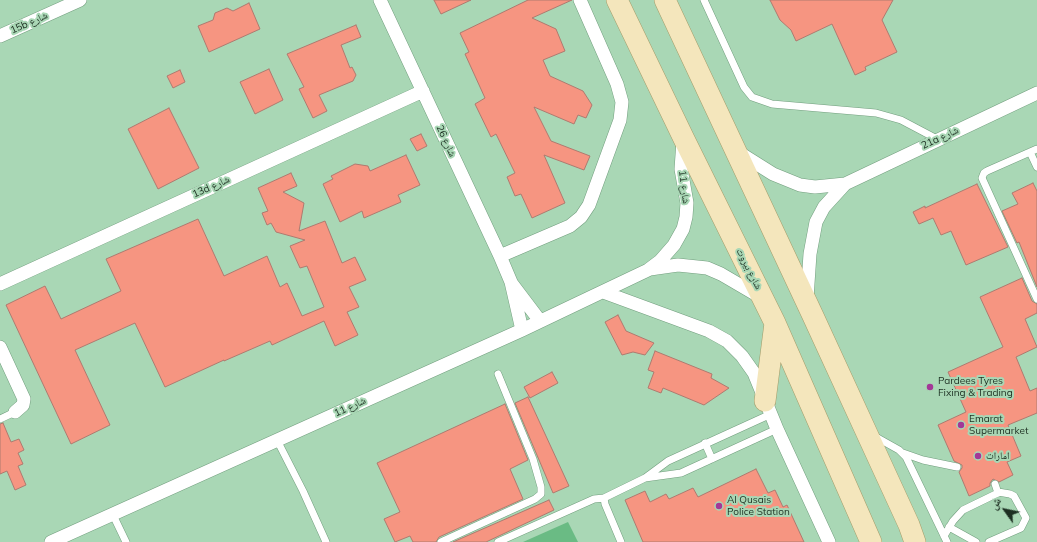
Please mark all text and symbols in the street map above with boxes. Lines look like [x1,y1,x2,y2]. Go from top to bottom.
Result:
street label: 15b شارع [8,9,50,37]
street label: شارع 26 [433,123,459,159]
street label: 21a شارع [920,124,960,152]
street label: شارع 11 [676,170,692,204]
street label: 13d شارع [190,173,232,201]
street label: شارع بيروت [734,246,764,292]
place label: Pardees Tyres Fixing & Trading [938,375,1013,398]
marker: Pardees Tyres Fixing & Trading [925,382,935,392]
street label: شارع 11 [332,394,368,420]
place label: Emarat Supermarket [969,413,1028,436]
marker: Emarat Supermarket [956,420,966,430]
place label: امارات [986,450,1009,462]
marker: امارات [973,451,983,461]
north arrow [985,490,1025,530]
place label: Al Qusais Police Station [727,494,790,518]
text: ش [986,495,1004,512]
marker: Al Qusais Police Station [714,501,724,511]

